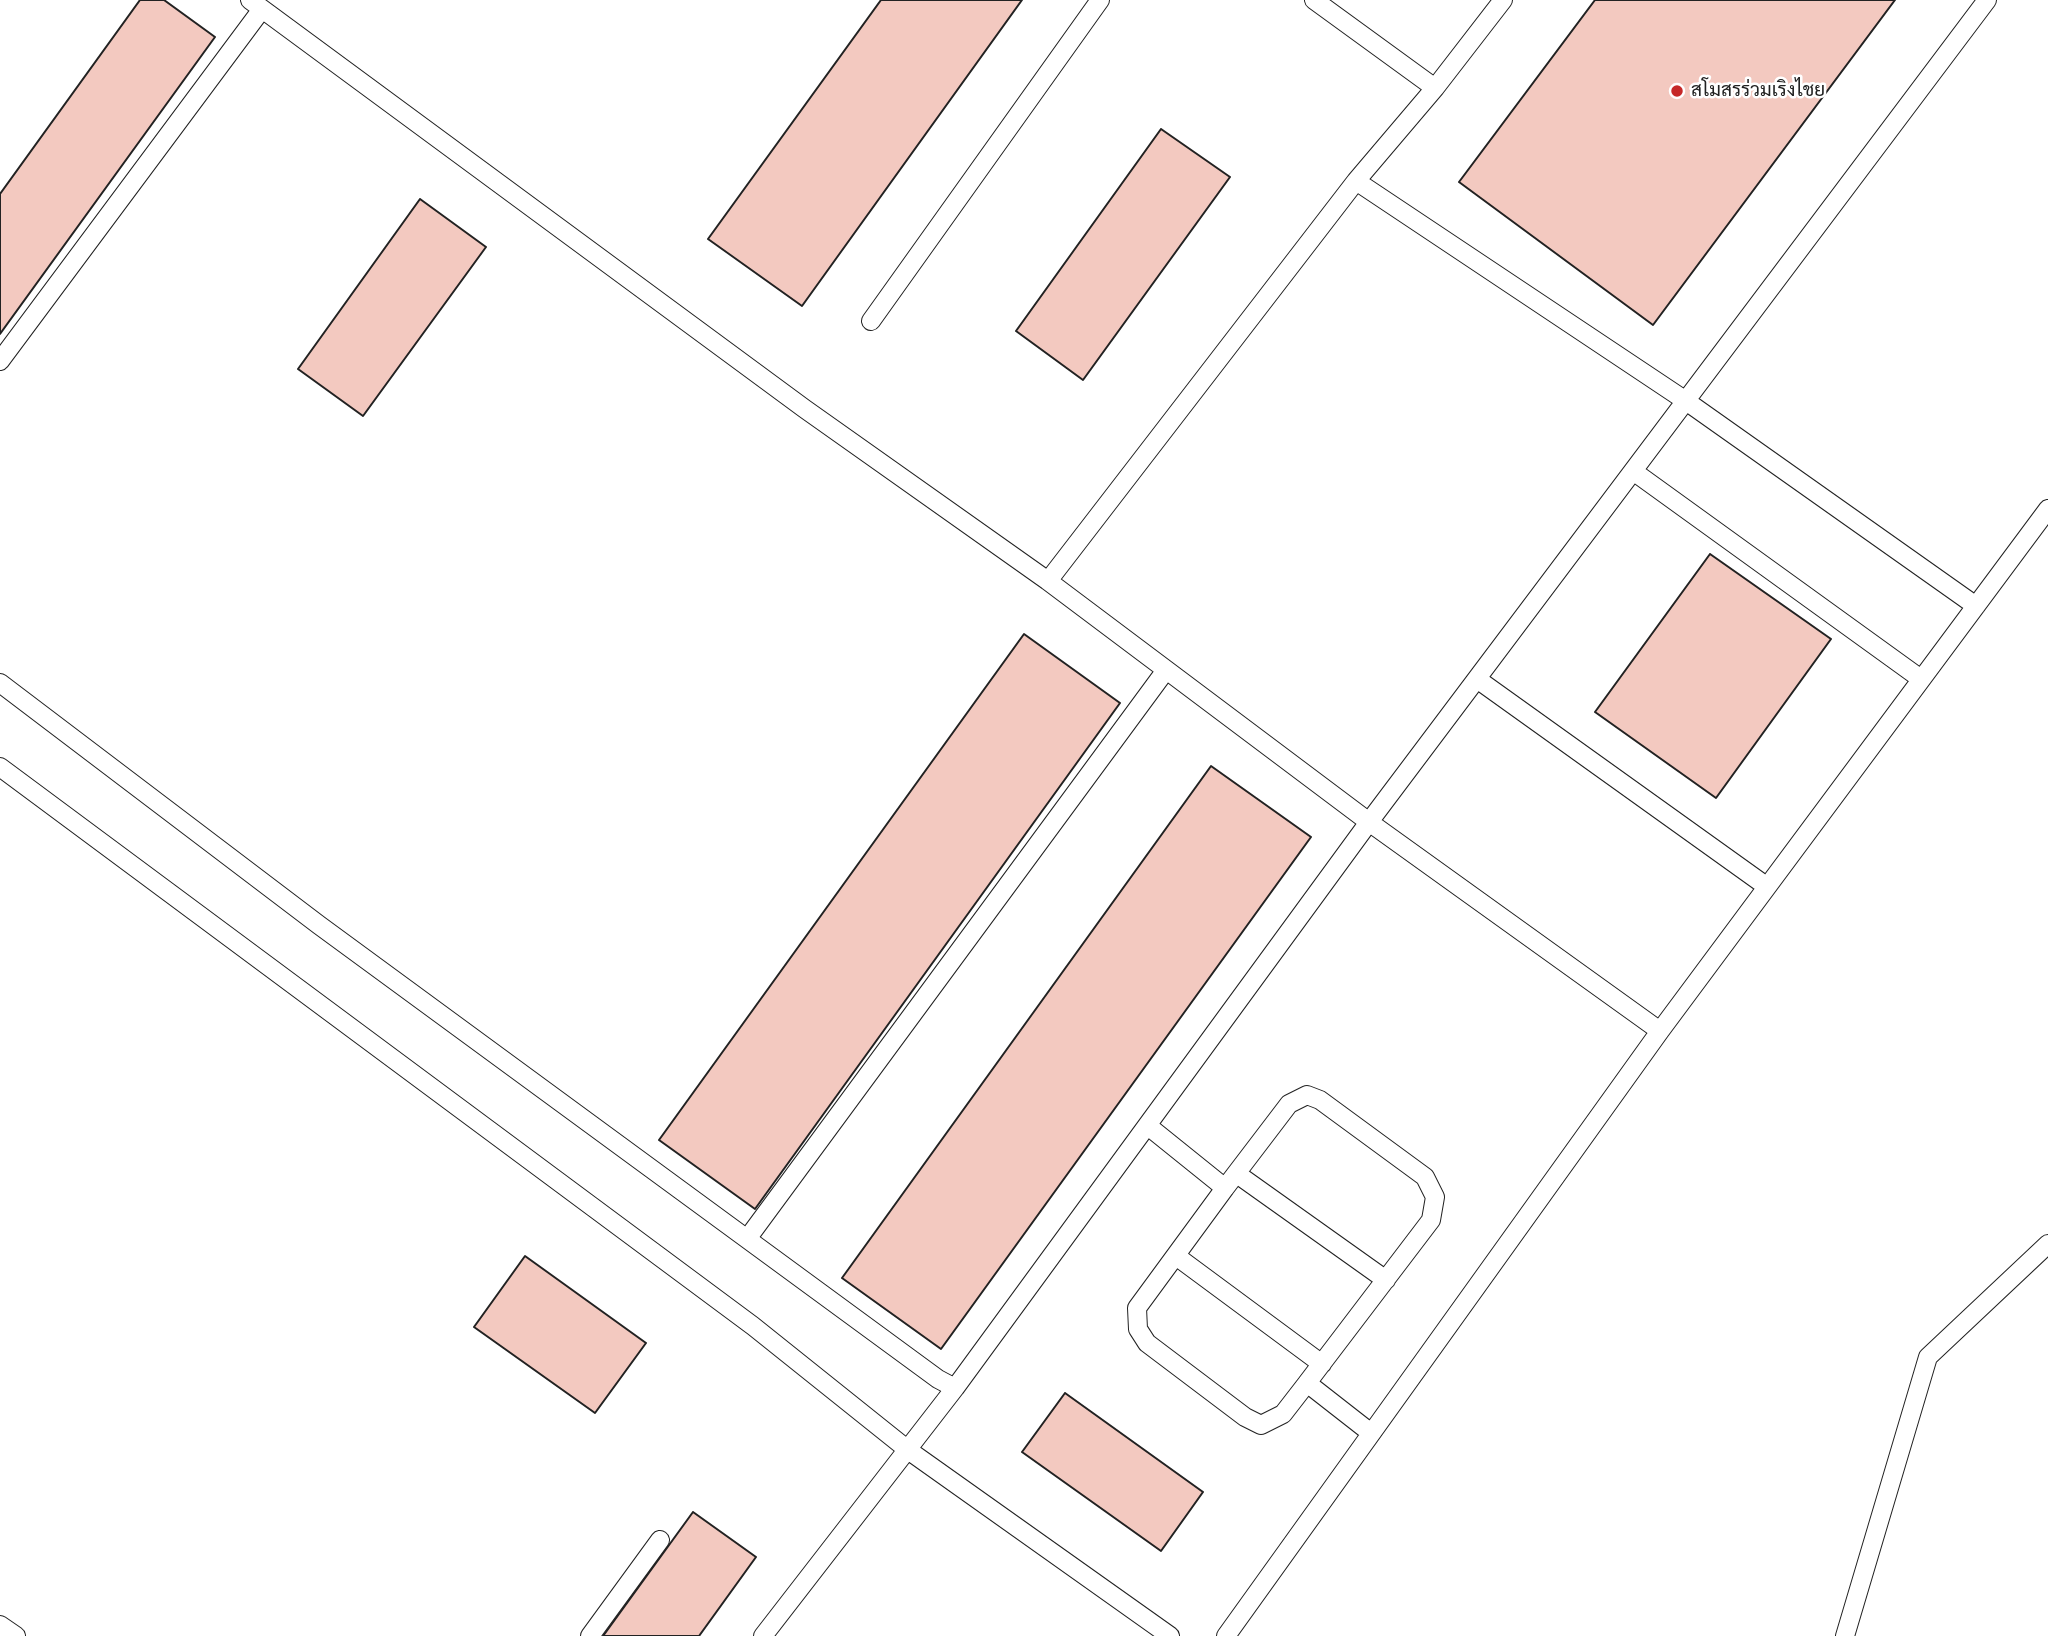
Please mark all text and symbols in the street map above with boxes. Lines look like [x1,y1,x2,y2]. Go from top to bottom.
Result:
place label: สโมสรร่วมเริงไชย [1691,80,1825,102]
marker: สโมสรร่วมเริงไชย [1669,83,1685,99]

